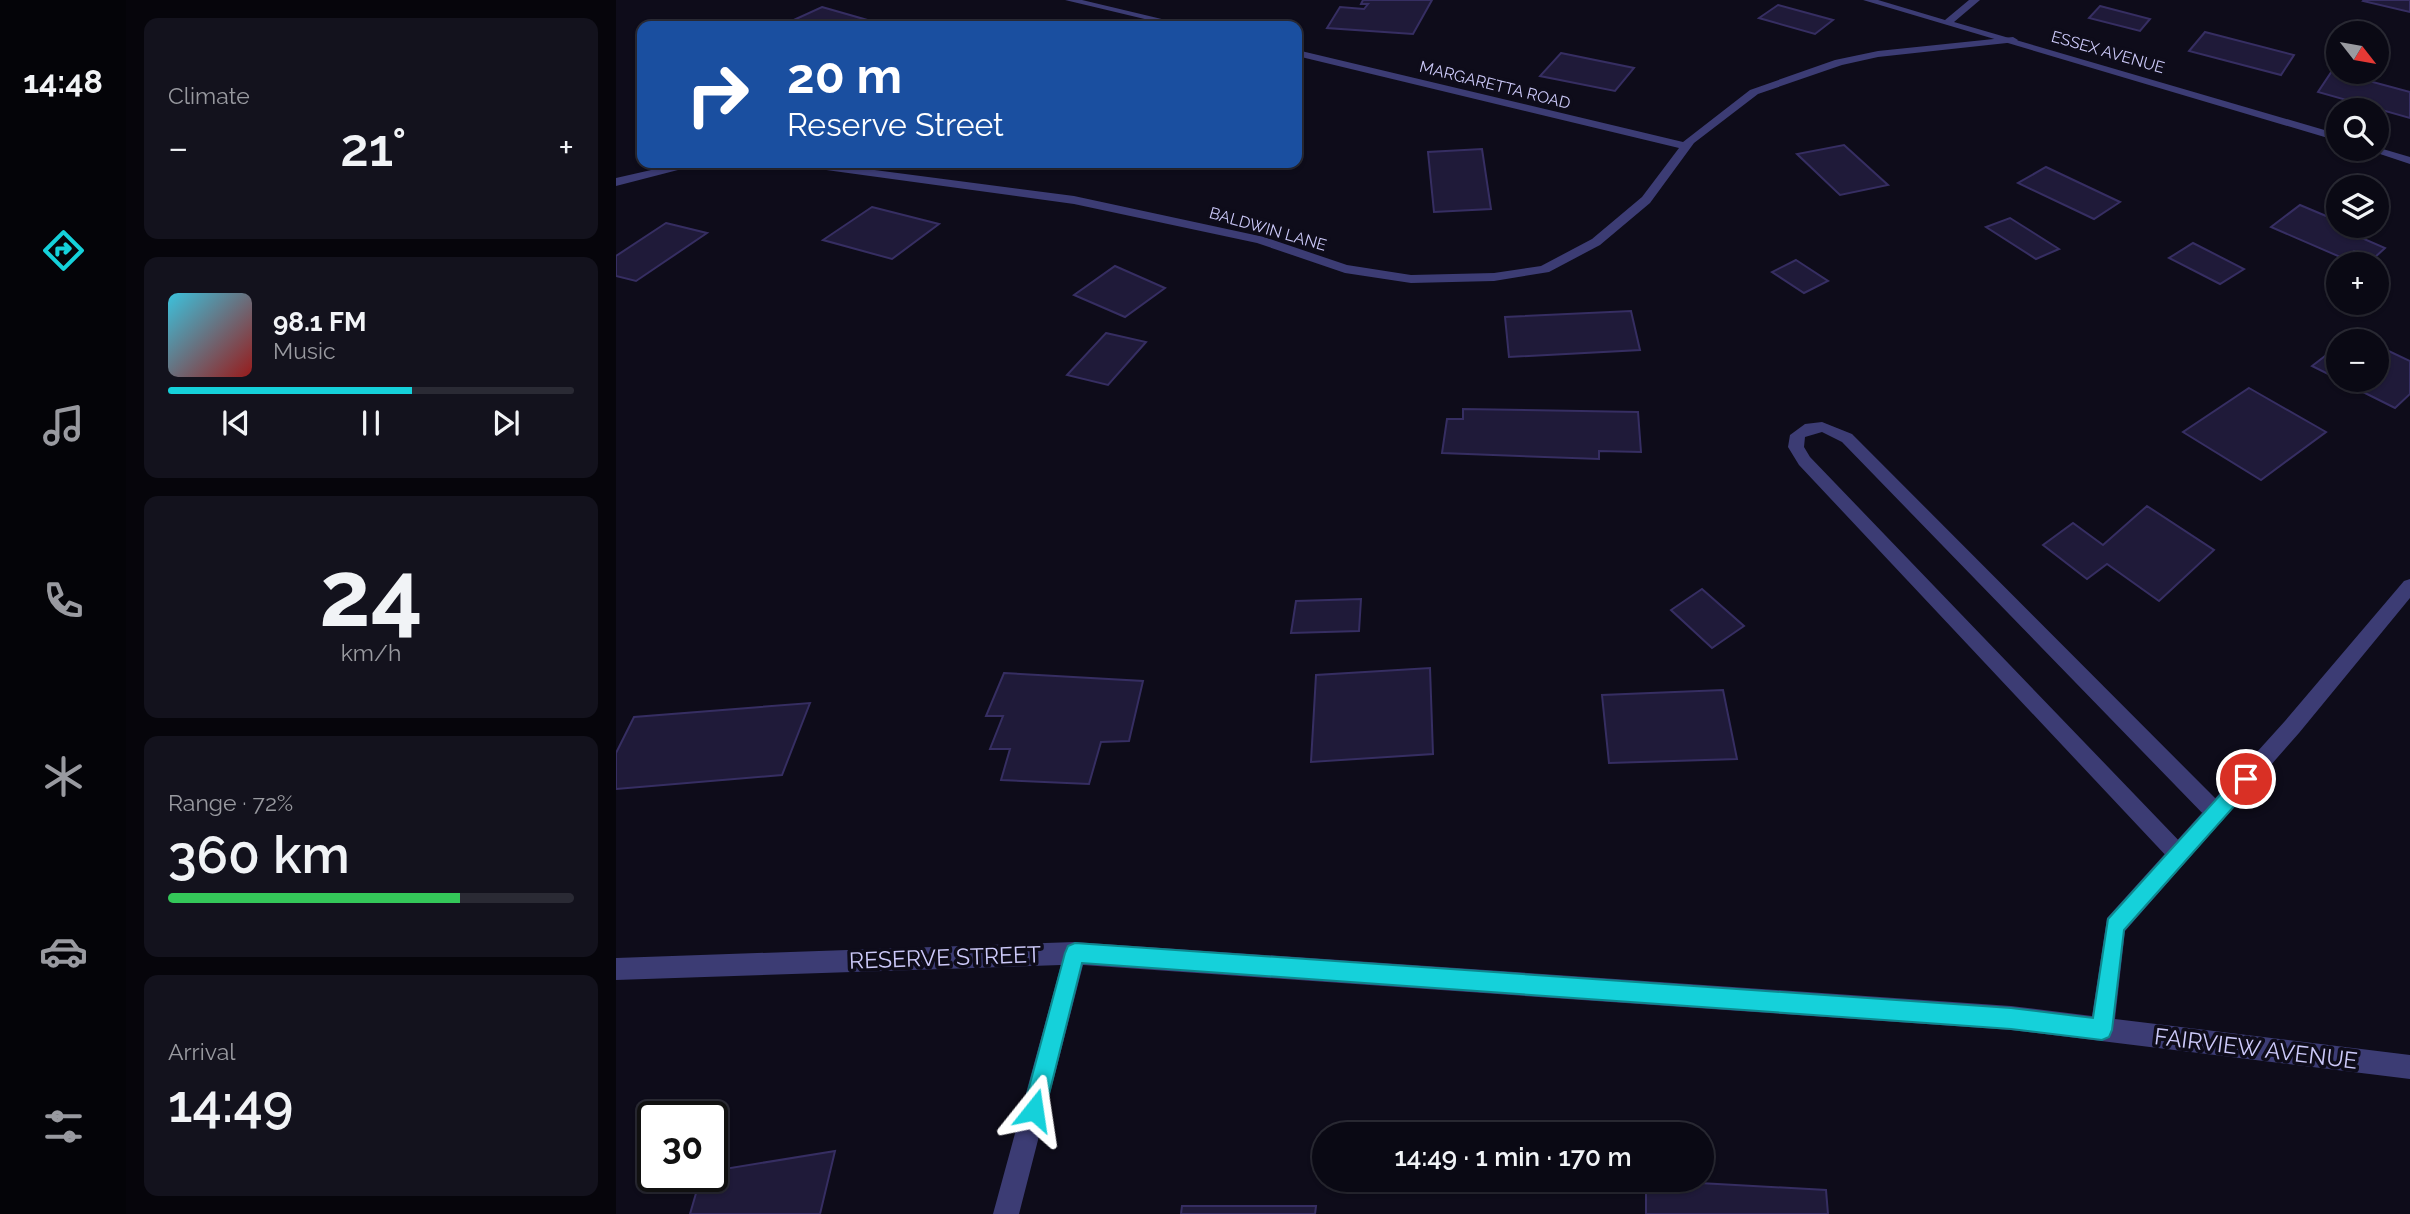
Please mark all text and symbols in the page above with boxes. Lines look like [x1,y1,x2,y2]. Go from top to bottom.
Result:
north arrow [2326,21,2389,84]
map controls [2326,21,2389,392]
street label: ESSEX AVENUE [2049,27,2167,77]
text: 20 m [787,47,902,104]
icon: right [672,49,763,140]
street label: MARGARETTA ROAD [1418,57,1572,113]
text: 14:48 [23,63,103,100]
text: Climate [168,82,250,109]
button: search [2326,98,2389,161]
text: Reserve Street [787,106,1004,143]
text: 21° [340,117,407,178]
text: − [168,125,188,170]
text: + [558,125,574,170]
button: layers [2326,175,2389,238]
street label: BALDWIN LANE [1207,203,1329,255]
icon: directions [39,226,88,275]
button: + [2326,252,2389,315]
text: 98.1 FM [273,307,366,337]
button: − [2326,329,2389,392]
text: Music [273,337,336,364]
icon: music [39,401,88,450]
icon: previous [217,404,255,442]
icon: pause [352,404,390,442]
icon: next [487,404,525,442]
text: 24 [319,540,423,647]
icon: phone [39,576,88,625]
text: km/h [341,639,401,666]
pin [2216,749,2276,809]
icon: climate [39,752,88,801]
icon: arrive [2227,760,2265,798]
text: Range · 72% [168,789,293,816]
text: 360 km [168,824,350,885]
icon: car [39,927,88,976]
street label: RESERVE STREET [849,940,1041,974]
street label: FAIRVIEW AVENUE [2153,1022,2359,1074]
text: Arrival [168,1038,235,1065]
text: 14:49 [168,1073,293,1134]
position arrow [997,1073,1071,1147]
speed limit sign: 30 [637,1101,728,1192]
icon: filters [39,1102,88,1151]
text: 14:49 · 1 min · 170 m [1394,1142,1632,1172]

